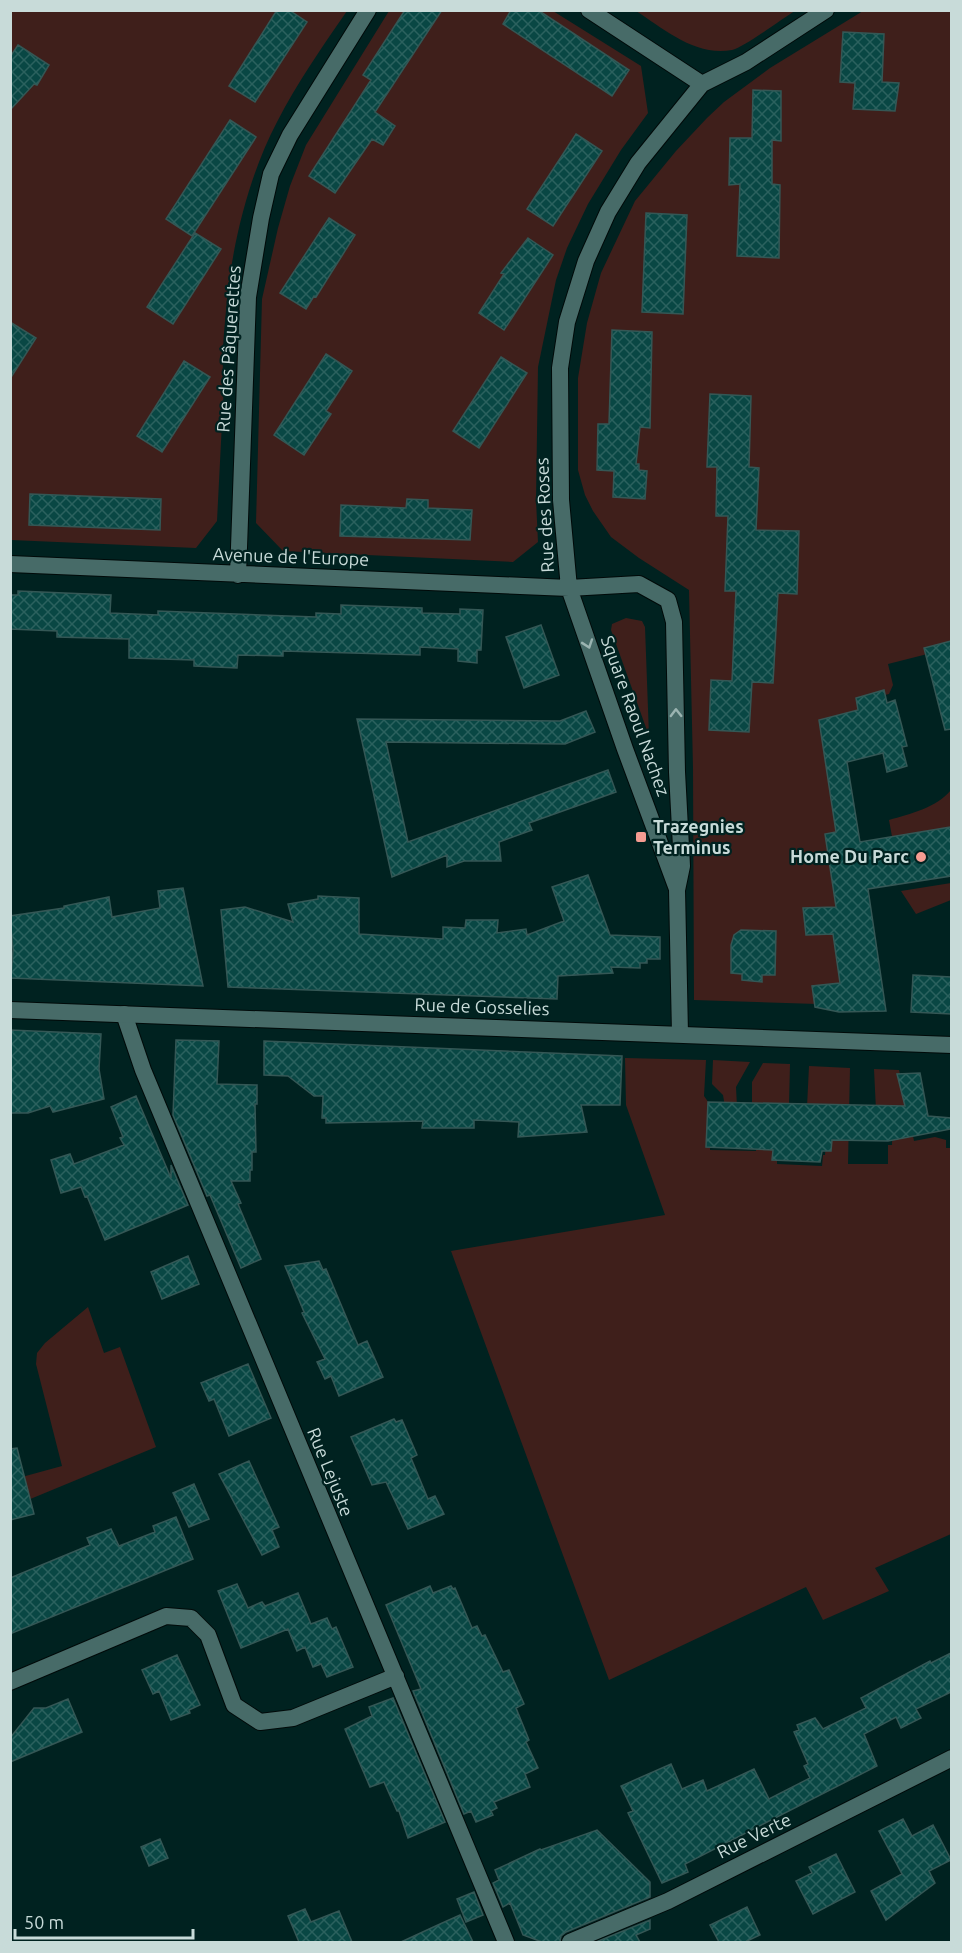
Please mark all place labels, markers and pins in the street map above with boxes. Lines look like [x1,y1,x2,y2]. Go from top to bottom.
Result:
place label: Trazegnies Terminus [653,816,744,857]
marker: Trazegnies Terminus [634,830,648,844]
place label: Home Du Parc [790,846,909,866]
marker: Home Du Parc [914,850,928,864]

